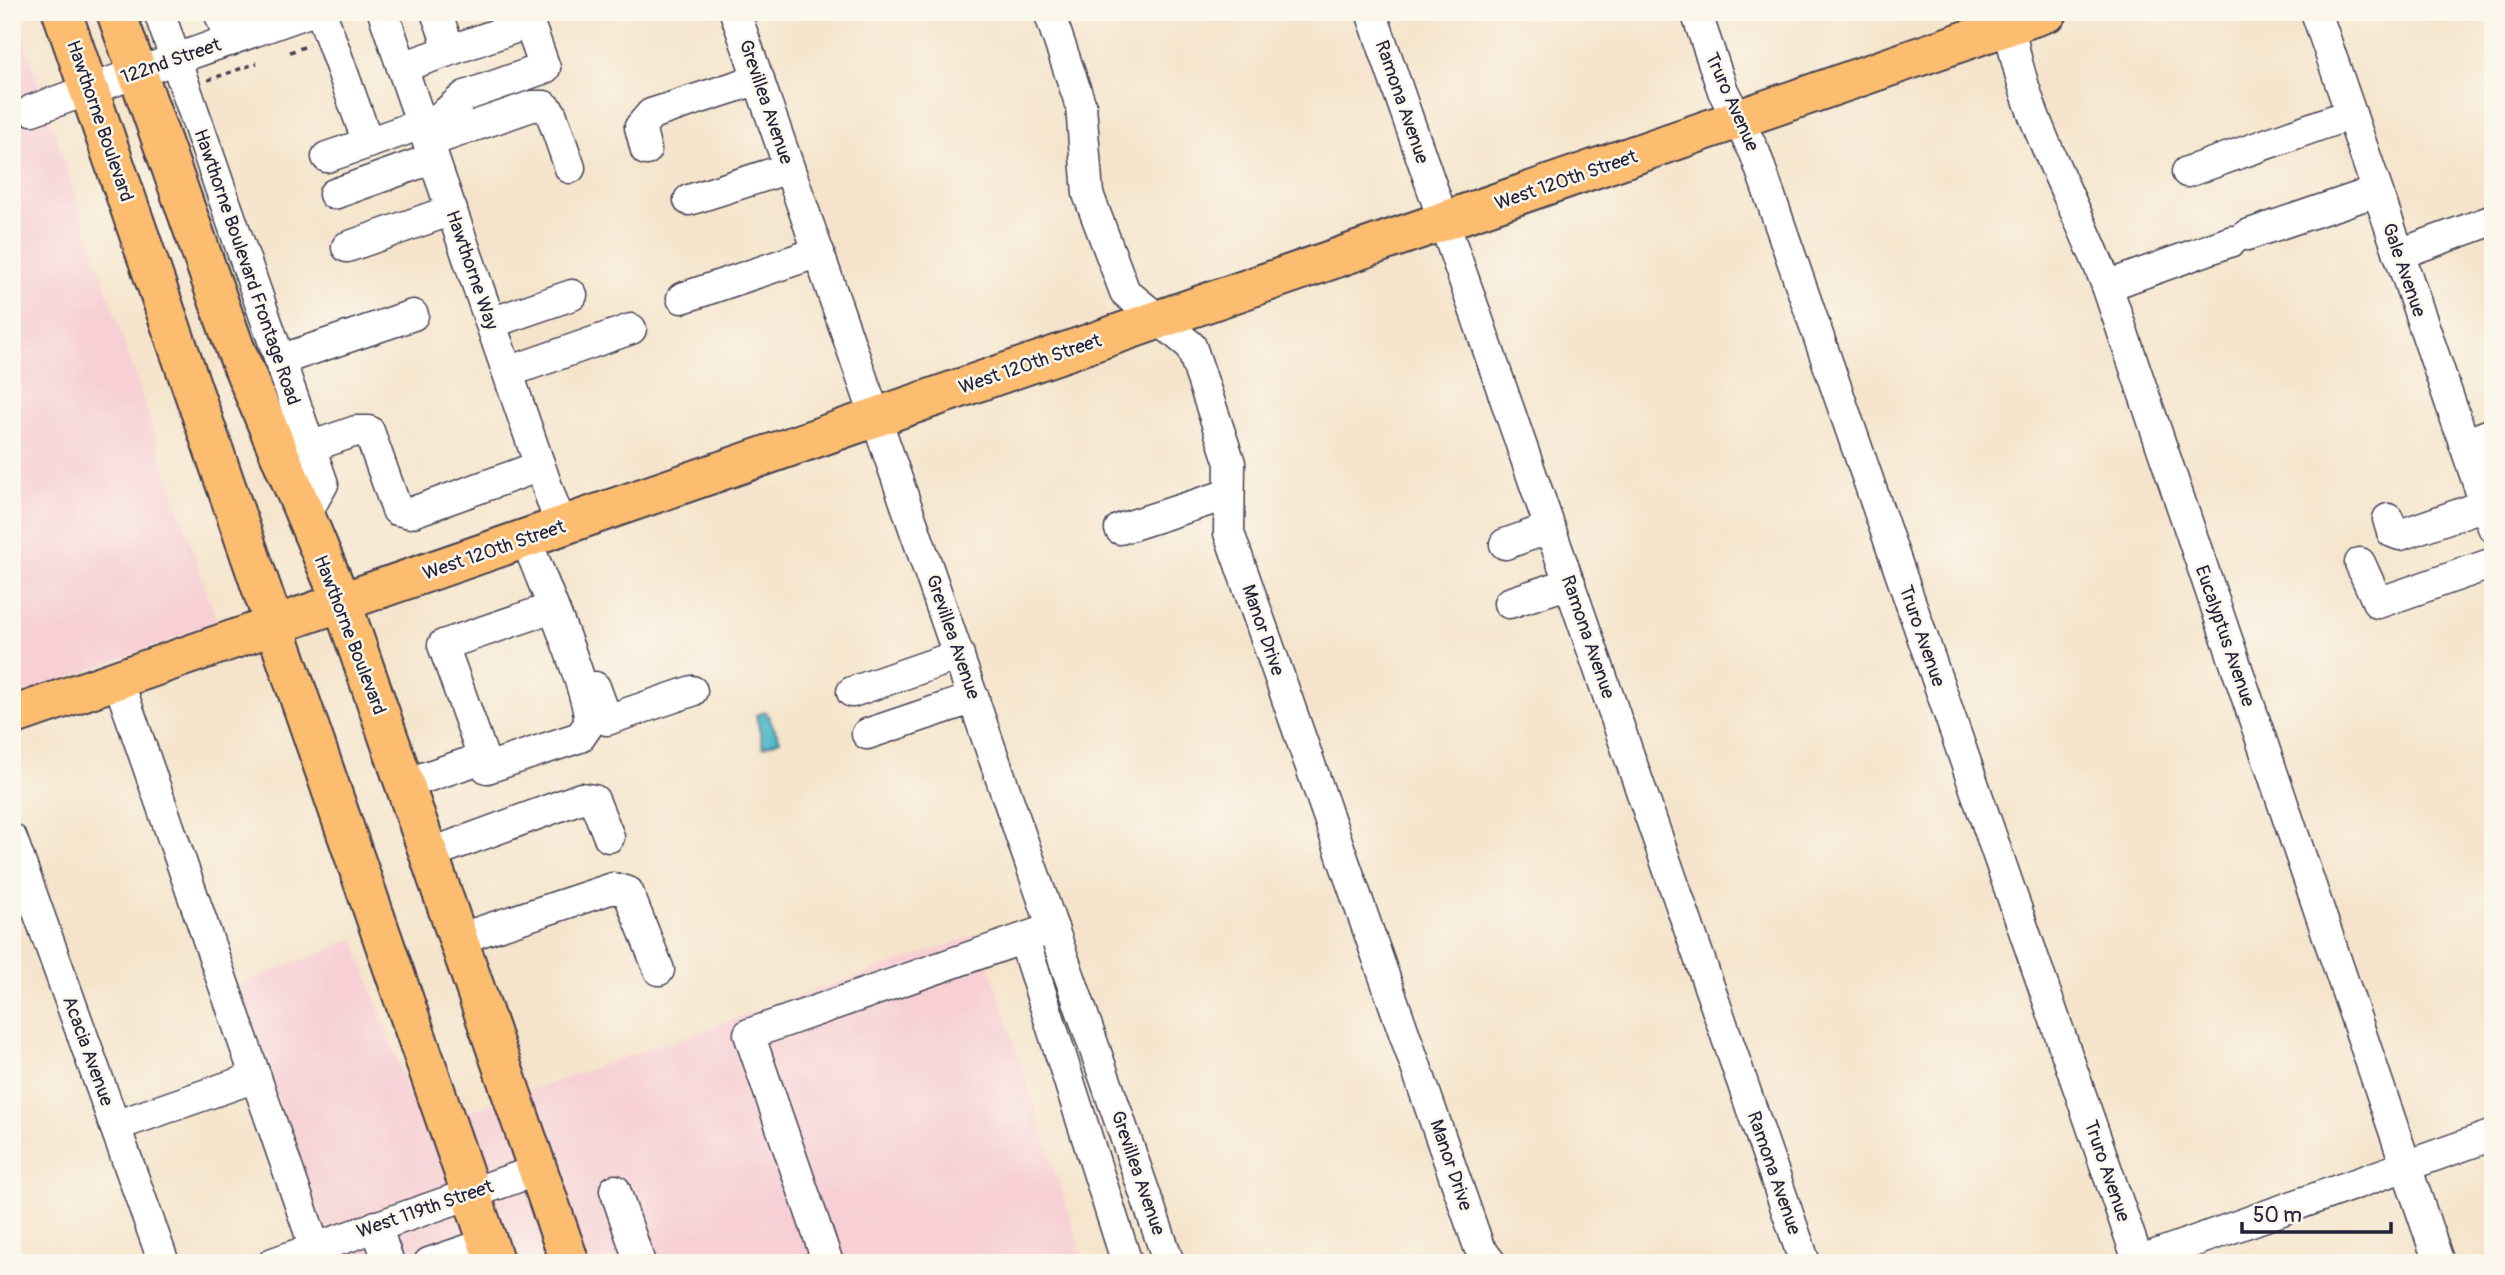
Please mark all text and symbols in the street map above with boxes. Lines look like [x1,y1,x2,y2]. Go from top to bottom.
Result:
street label: 122nd Street [118,33,225,89]
street label: Hawthorne Boulevard [61,37,139,205]
street label: Grevillea Avenue [733,37,799,168]
street label: Ramona Avenue [1370,37,1435,167]
street label: Truro Avenue [1700,49,1765,156]
street label: Hawthorne Boulevard Frontage Road [188,126,306,408]
street label: West 120th Street [1492,144,1641,216]
street label: Hawthorne Way [440,207,504,333]
street label: Gale Avenue [2377,220,2431,321]
street label: West 120th Street [956,328,1105,400]
street label: West 120th Street [420,514,569,586]
street label: Hawthorne Boulevard [309,552,391,718]
street label: Eucalyptus Avenue [2190,562,2261,710]
street label: Grevillea Avenue [920,572,986,703]
street label: Ramona Avenue [1556,572,1621,702]
street label: Manor Drive [1236,581,1290,679]
street label: Truro Avenue [1893,582,1951,690]
street label: Acacia Avenue [57,993,119,1110]
street label: Grevillea Avenue [1105,1108,1171,1239]
street label: Ramona Avenue [1742,1108,1807,1238]
street label: Manor Drive [1424,1116,1478,1214]
street label: Truro Avenue [2078,1117,2136,1225]
street label: West 119th Street [354,1174,497,1244]
scale bar [2242,1191,2391,1235]
text: 50 m [2253,1202,2302,1229]

